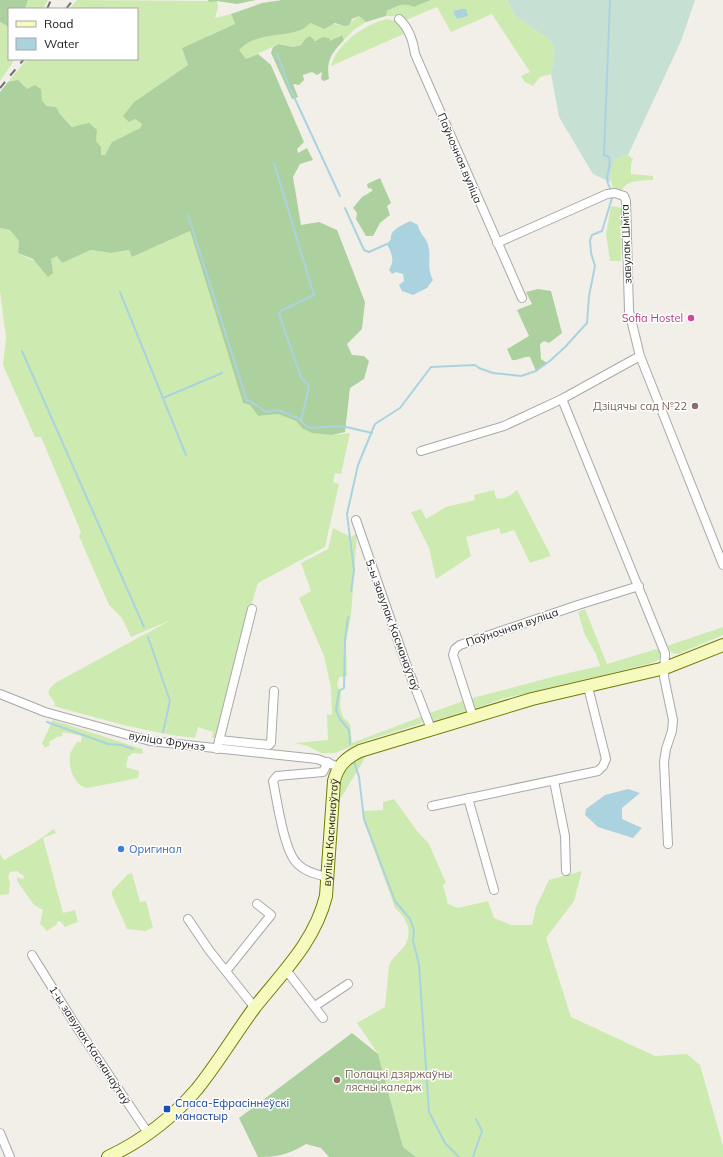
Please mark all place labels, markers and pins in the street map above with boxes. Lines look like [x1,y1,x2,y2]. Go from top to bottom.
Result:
place label: Sofia Hostel [622,311,683,325]
marker: Sofia Hostel [686,313,696,323]
place label: Дзіцячы сад №22 [593,399,687,413]
marker: Дзіцячы сад №22 [690,401,700,411]
place label: Оригинал [129,842,182,856]
marker: Оригинал [116,844,126,854]
place label: Полацкі дзяржаўны лясны каледж [345,1067,452,1094]
marker: Полацкі дзяржаўны лясны каледж [332,1075,342,1085]
place label: Спаса-Ефрасіннеўскі манастыр [175,1096,289,1123]
marker: Спаса-Ефрасіннеўскі манастыр [162,1104,172,1114]

